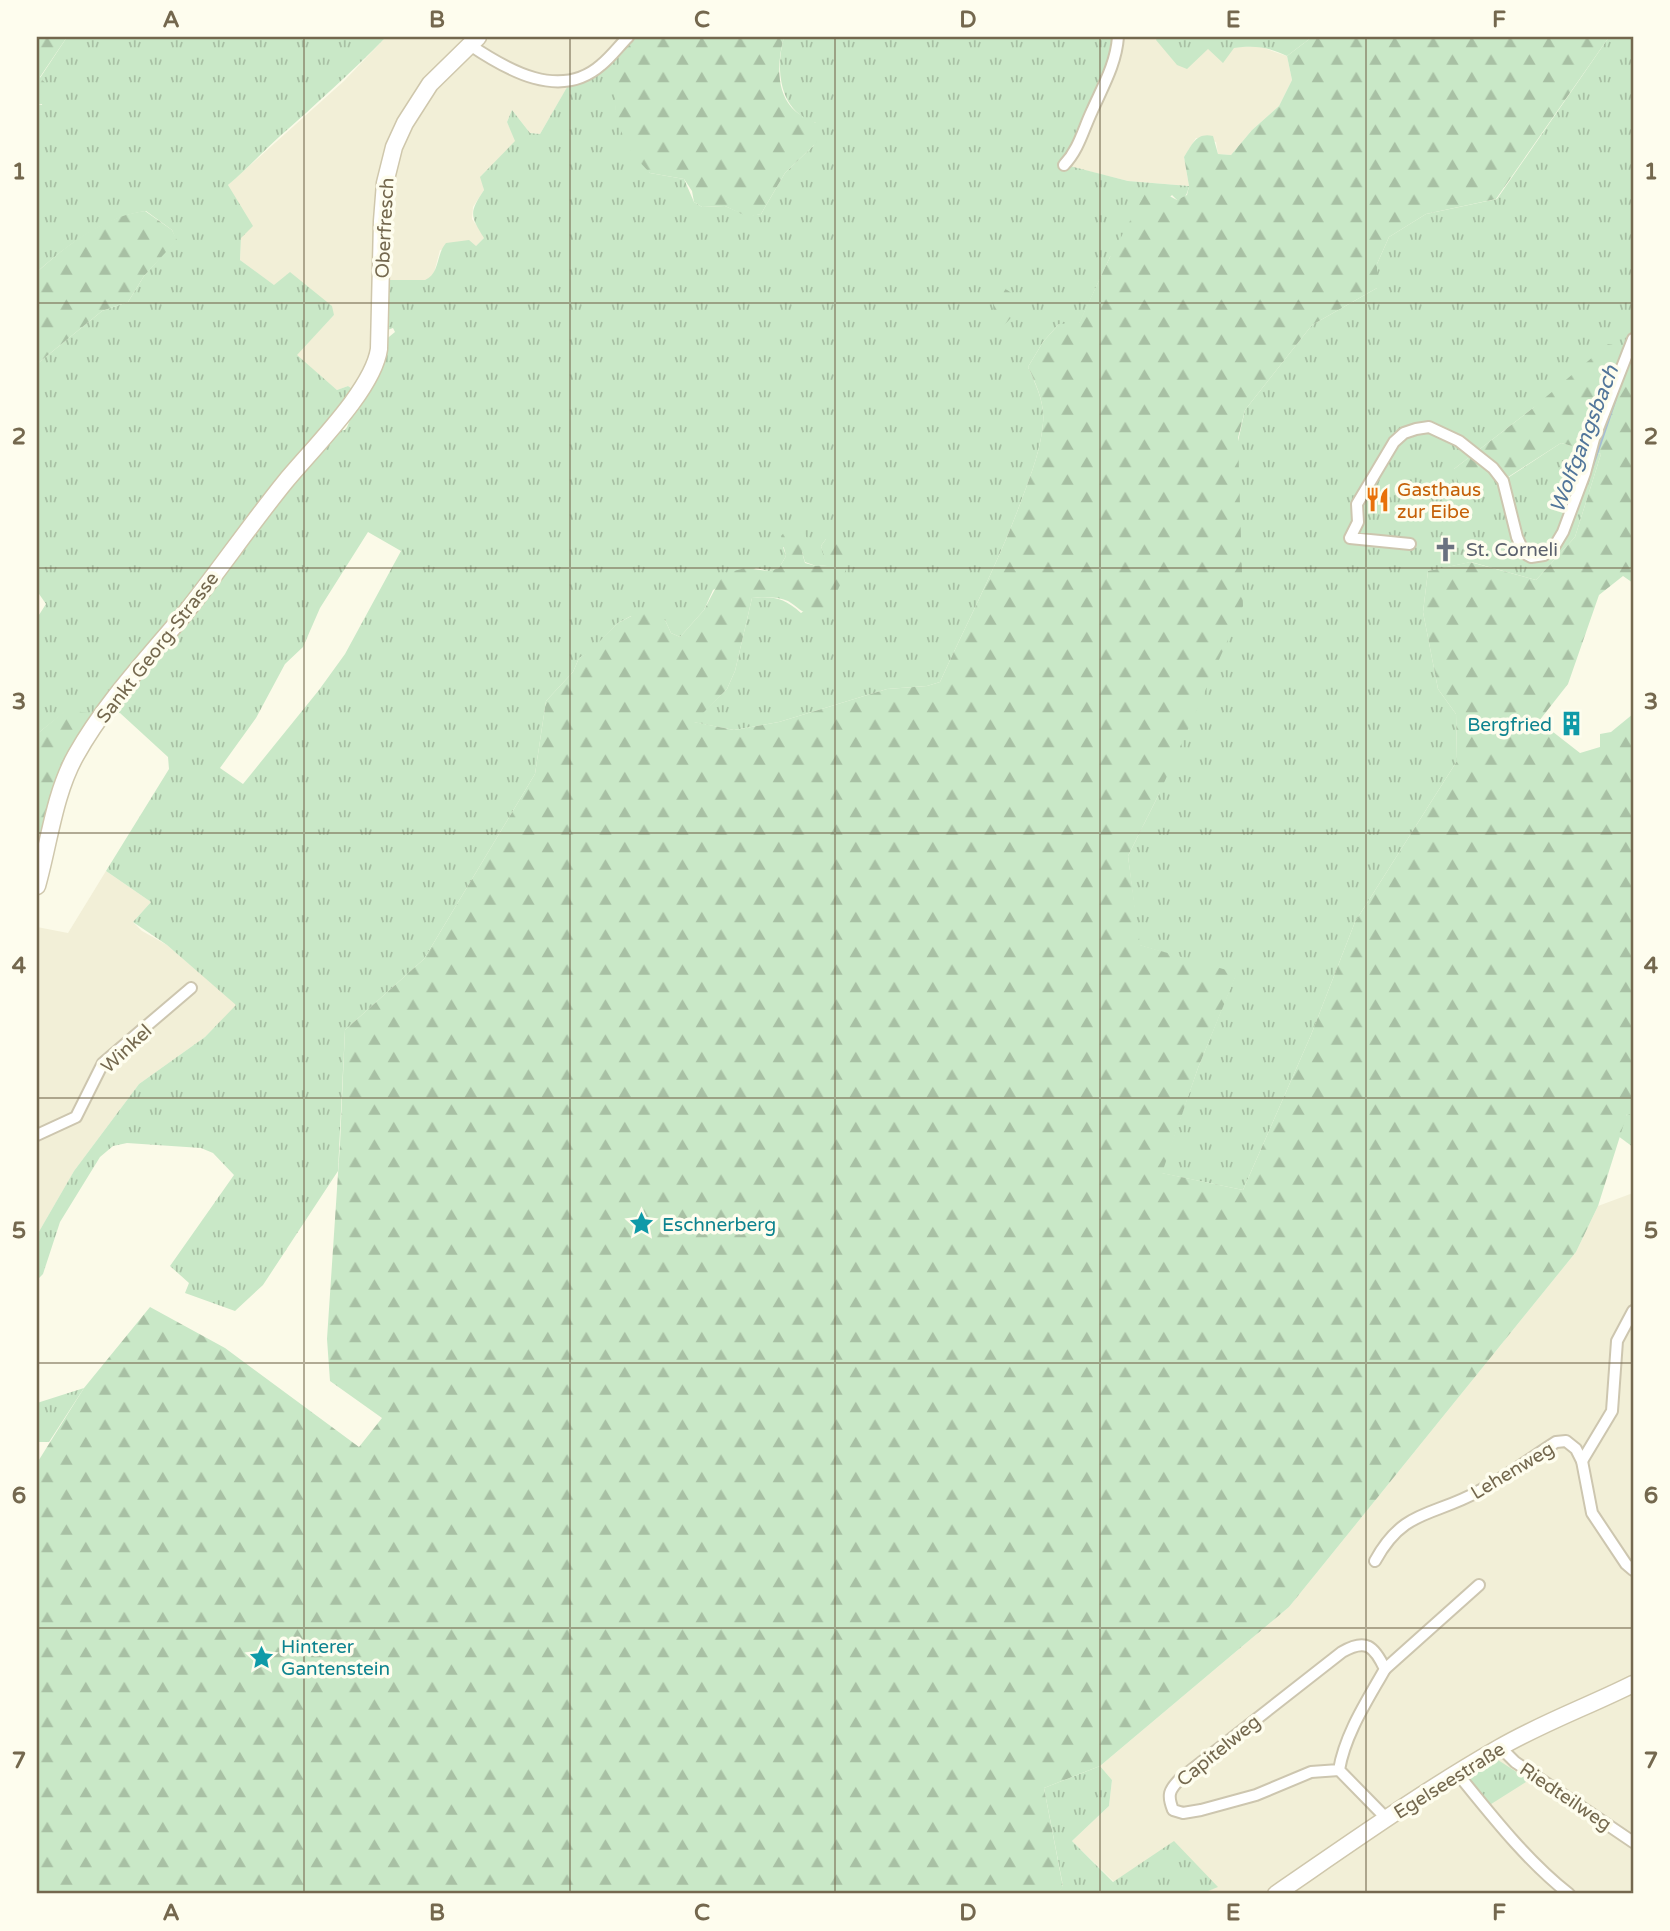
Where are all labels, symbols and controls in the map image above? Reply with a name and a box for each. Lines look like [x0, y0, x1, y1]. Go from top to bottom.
text: A [162, 6, 180, 34]
text: B [429, 6, 445, 34]
text: C [694, 6, 710, 34]
text: D [959, 6, 977, 34]
text: E [1226, 6, 1240, 34]
text: F [1492, 6, 1506, 34]
text: 1 [12, 158, 26, 186]
text: 1 [1644, 158, 1658, 186]
street label: Oberfresch [371, 177, 399, 279]
water label: Wolfgangsbach [1545, 361, 1625, 516]
text: 2 [12, 423, 26, 451]
text: 2 [1644, 423, 1658, 451]
place label: Gasthaus zur Eibe [1397, 479, 1481, 523]
restaurant icon: Gasthaus zur Eibe [1363, 486, 1391, 514]
church icon: St. Corneli [1432, 535, 1460, 563]
place label: St. Corneli [1466, 539, 1558, 561]
street label: Sankt Georg-Strasse [92, 568, 223, 727]
text: 3 [12, 688, 26, 716]
text: 3 [1644, 688, 1658, 716]
building icon: Bergfried [1558, 710, 1586, 738]
place label: Bergfried [1467, 714, 1552, 736]
text: 4 [12, 952, 27, 980]
text: 4 [1644, 952, 1659, 980]
street label: Winkel [97, 1020, 156, 1078]
place icon: Eschnerberg [628, 1210, 656, 1238]
place label: Eschnerberg [662, 1214, 776, 1236]
text: 5 [12, 1217, 26, 1245]
text: 5 [1644, 1217, 1658, 1245]
street label: Lehenweg [1467, 1437, 1558, 1504]
text: 6 [12, 1482, 26, 1510]
text: 6 [1644, 1482, 1658, 1510]
place label: Hinterer Gantenstein [281, 1636, 390, 1680]
place icon: Hinterer Gantenstein [247, 1643, 275, 1671]
street label: Capitelweg [1173, 1710, 1265, 1791]
street label: Egelseestraße [1390, 1738, 1509, 1824]
text: 7 [12, 1747, 26, 1775]
text: 7 [1644, 1747, 1658, 1775]
street label: Riedteilweg [1515, 1758, 1616, 1836]
text: A [162, 1899, 180, 1927]
text: B [429, 1899, 445, 1927]
text: C [694, 1899, 710, 1927]
text: D [959, 1899, 977, 1927]
text: E [1226, 1899, 1240, 1927]
text: F [1492, 1899, 1506, 1927]

